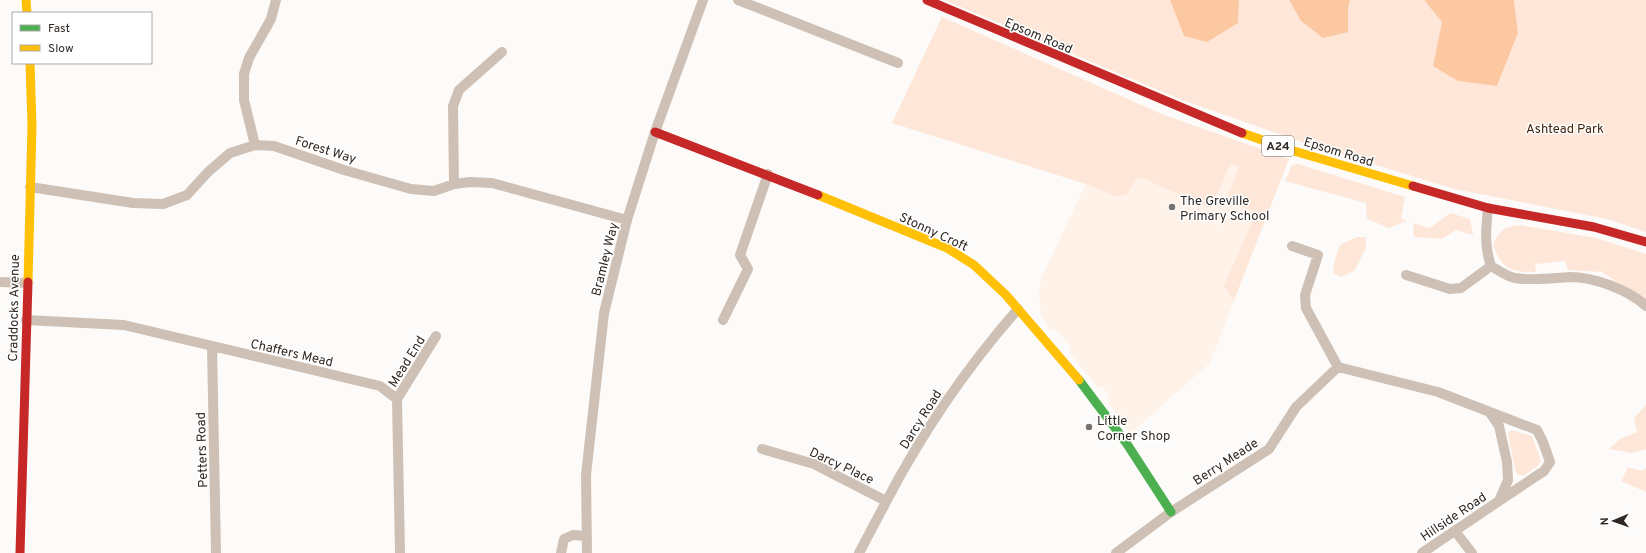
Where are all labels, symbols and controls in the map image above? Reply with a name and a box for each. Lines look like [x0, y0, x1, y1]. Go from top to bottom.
legend [12, 12, 152, 64]
street label: Epsom Road [1002, 15, 1075, 58]
text: Fast [48, 21, 70, 37]
text: Slow [48, 41, 74, 57]
park label: Ashtead Park [1526, 122, 1604, 138]
street label: Forest Way [293, 134, 358, 168]
street label: Epsom Road [1302, 135, 1375, 171]
road number: A24 [1262, 136, 1294, 156]
place label: The Greville Primary School [1180, 194, 1269, 225]
marker: The Greville Primary School [1167, 202, 1177, 212]
street label: Stonny Croft [896, 210, 970, 256]
street label: Bramley Way [589, 221, 623, 298]
street label: Craddocks Avenue [6, 254, 24, 362]
street label: Mead End [386, 334, 430, 391]
street label: Chaffers Mead [249, 337, 334, 371]
street label: Darcy Road [897, 387, 946, 453]
street label: Petters Road [194, 412, 212, 488]
place label: Little Corner Shop [1097, 414, 1170, 445]
marker: Little Corner Shop [1084, 422, 1094, 432]
street label: Berry Meade [1190, 436, 1262, 490]
street label: Darcy Place [806, 445, 876, 489]
street label: Hillside Road [1418, 490, 1490, 546]
north arrow [1594, 501, 1634, 541]
text: N [1598, 517, 1612, 526]

